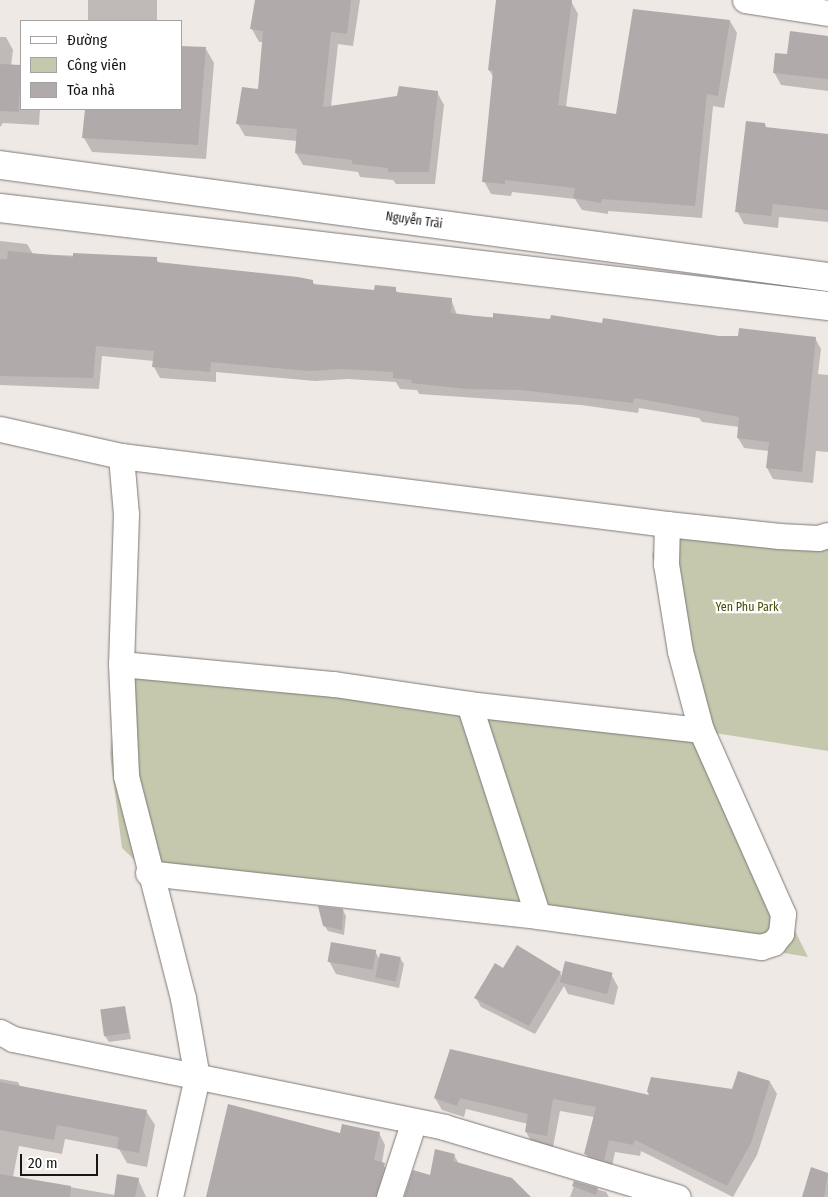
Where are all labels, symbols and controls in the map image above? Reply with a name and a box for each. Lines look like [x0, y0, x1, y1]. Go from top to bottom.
legend [20, 20, 182, 110]
text: Đường [67, 31, 107, 49]
text: Công viên [67, 56, 126, 74]
text: Tòa nhà [67, 81, 115, 99]
street label: Nguyễn Trãi [385, 210, 443, 232]
park label: Yen Phu Park [715, 601, 779, 615]
scale bar [22, 1144, 100, 1176]
text: 20 m [28, 1154, 58, 1172]

